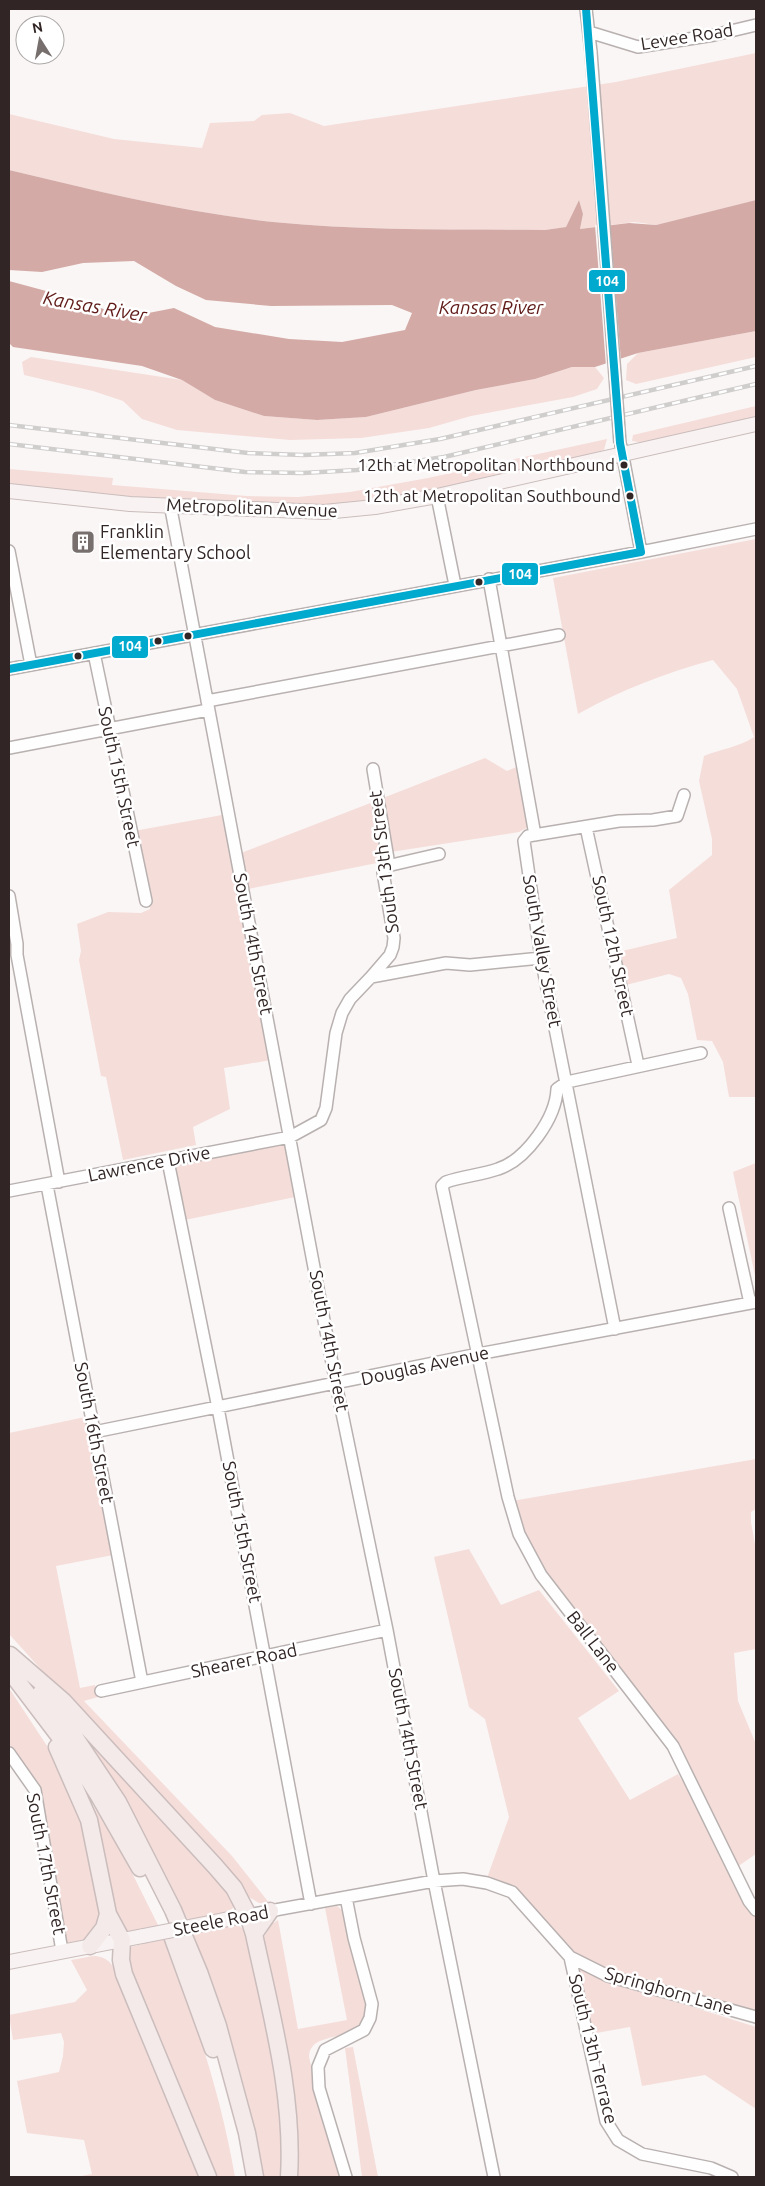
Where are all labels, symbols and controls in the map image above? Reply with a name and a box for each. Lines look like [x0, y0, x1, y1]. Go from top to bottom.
north arrow [15, 15, 65, 65]
text: N [31, 18, 44, 36]
street label: Levee Road [639, 19, 735, 53]
line badge: 104 [588, 269, 626, 293]
text: 104 [595, 273, 619, 289]
water label: Kansas River [42, 286, 149, 326]
water label: Kansas River [439, 296, 544, 318]
place label: 12th at Metropolitan Northbound [357, 455, 615, 474]
marker: 12th at Metropolitan Northbound [619, 460, 629, 470]
place label: 12th at Metropolitan Southbound [363, 486, 621, 505]
marker: 12th at Metropolitan Southbound [625, 491, 635, 501]
street label: Metropolitan Avenue [166, 494, 338, 520]
place label: Franklin Elementary School [100, 521, 251, 562]
building icon: Franklin Elementary School [70, 529, 96, 555]
line badge: 104 [501, 562, 539, 586]
text: 104 [508, 566, 532, 582]
unlabelled marker [474, 577, 484, 587]
unlabelled marker [183, 631, 193, 641]
line badge: 104 [111, 635, 149, 659]
unlabelled marker [153, 636, 163, 646]
text: 104 [118, 638, 142, 654]
unlabelled marker [73, 651, 83, 661]
street label: South 15th Street [95, 704, 145, 849]
street label: South 13th Street [364, 790, 402, 935]
street label: South 14th Street [230, 871, 278, 1016]
street label: South Valley Street [520, 873, 566, 1029]
street label: South 12th Street [589, 873, 639, 1018]
street label: Lawrence Drive [86, 1141, 212, 1185]
street label: South 14th Street [306, 1268, 354, 1413]
street label: Douglas Avenue [359, 1342, 491, 1388]
street label: South 16th Street [71, 1360, 119, 1505]
street label: South 15th Street [219, 1459, 267, 1604]
street label: Ball Lane [563, 1607, 624, 1676]
street label: Shearer Road [189, 1639, 299, 1681]
street label: South 14th Street [385, 1666, 433, 1811]
street label: South 17th Street [23, 1791, 71, 1936]
street label: Steele Road [171, 1901, 270, 1939]
street label: Springhorn Lane [603, 1962, 736, 2018]
street label: South 13th Terrace [566, 1972, 622, 2126]

